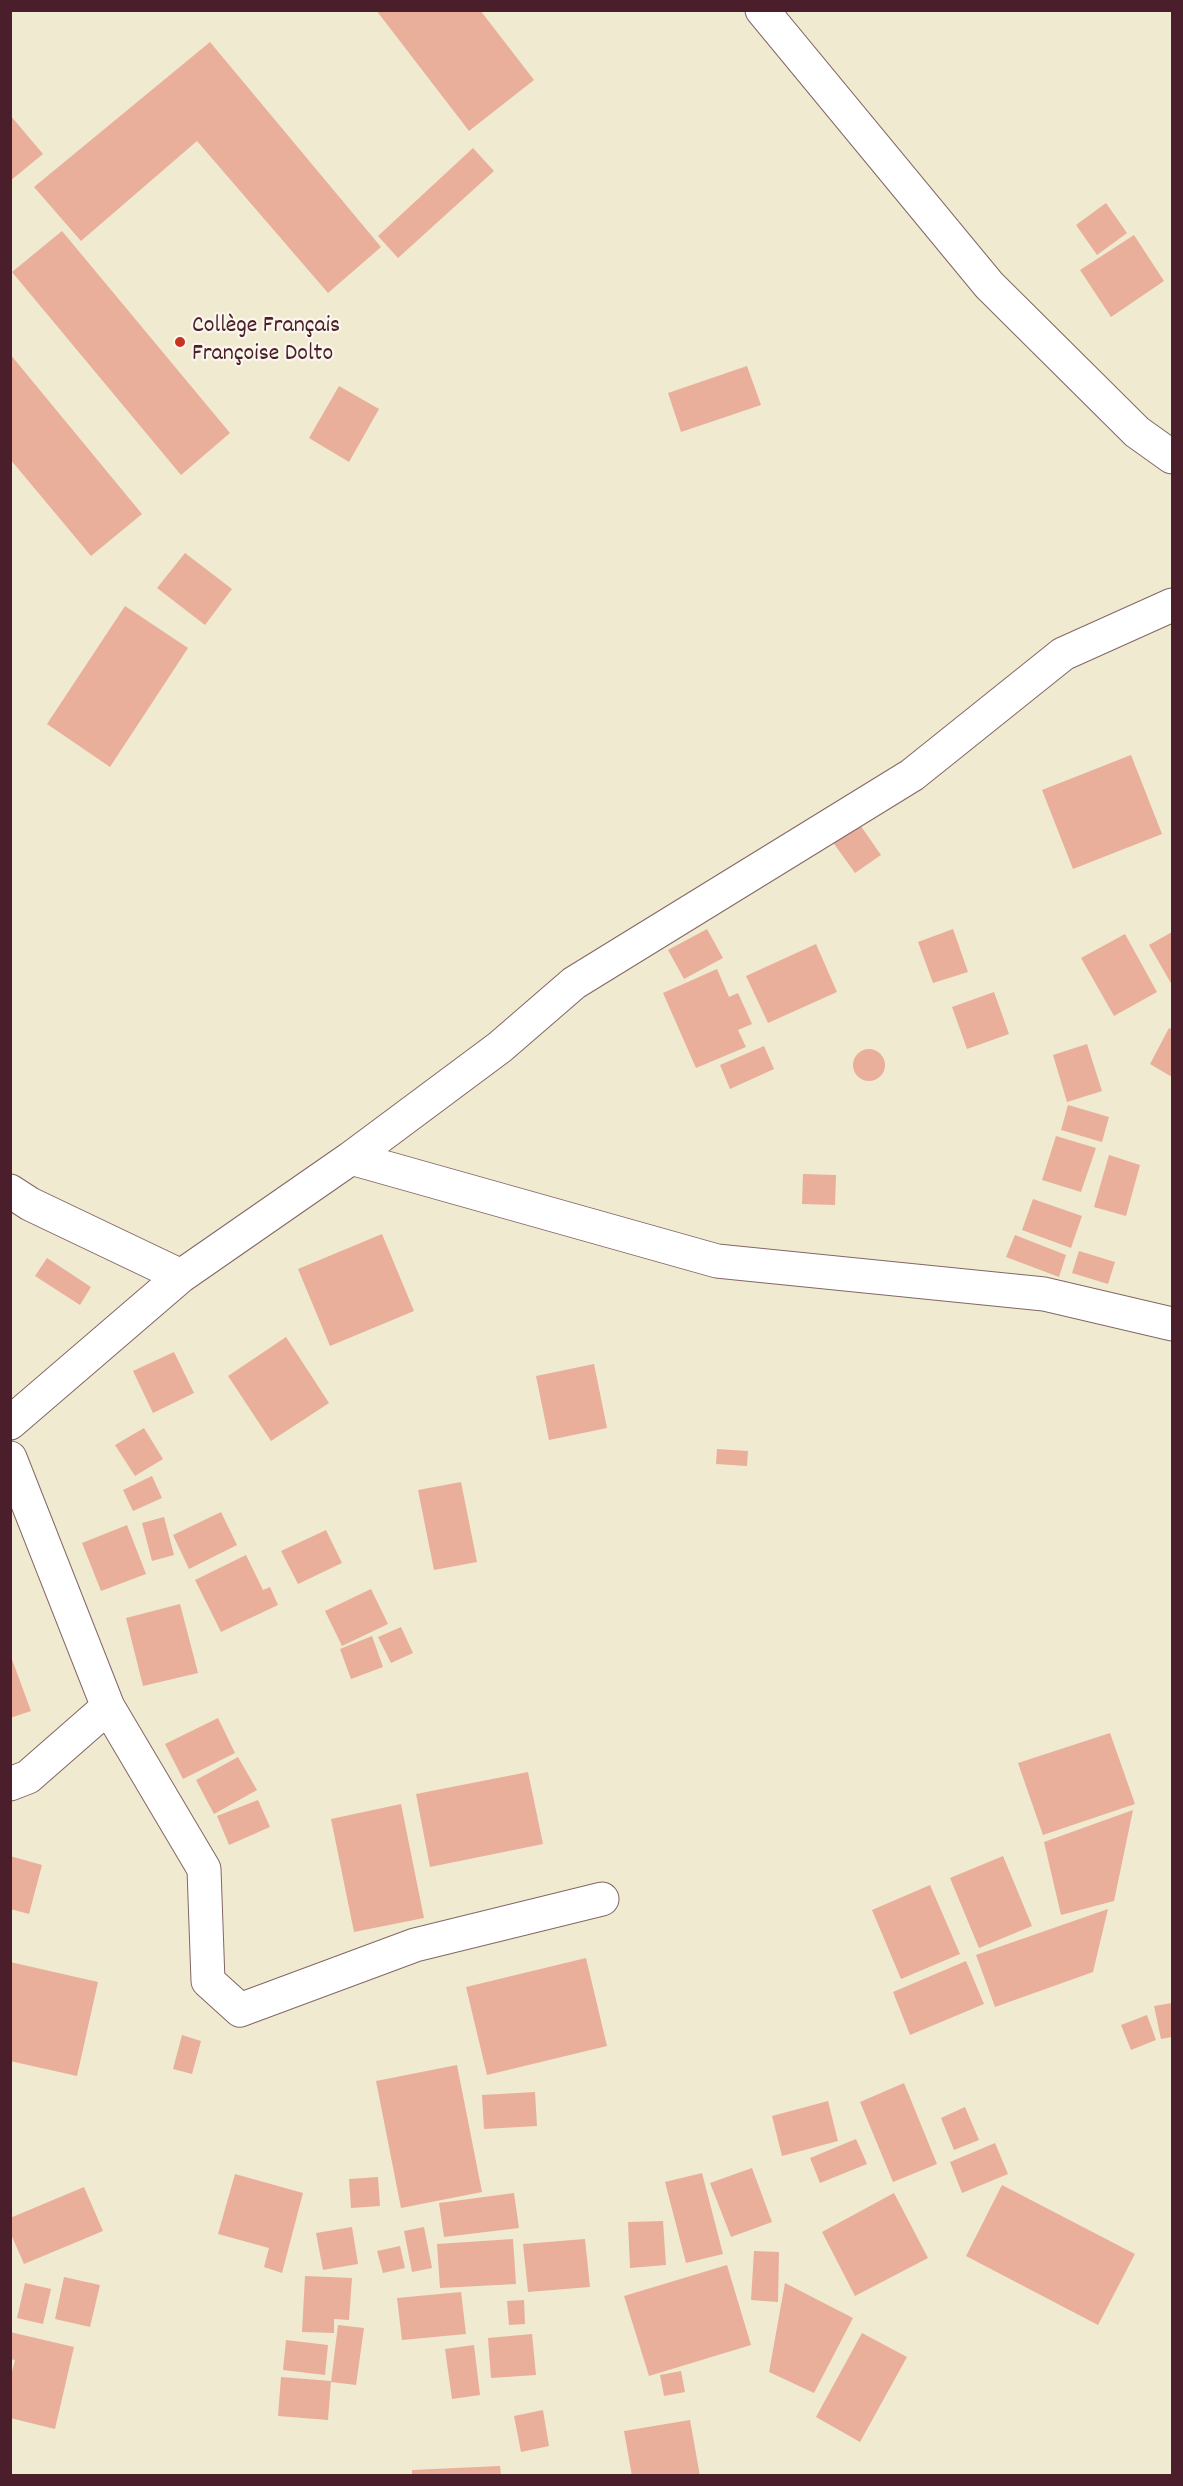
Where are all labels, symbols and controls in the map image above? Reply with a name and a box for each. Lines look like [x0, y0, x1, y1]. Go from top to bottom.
place label: Collège Français Françoise Dolto [192, 314, 340, 370]
marker: Collège Français Françoise Dolto [173, 335, 187, 349]

